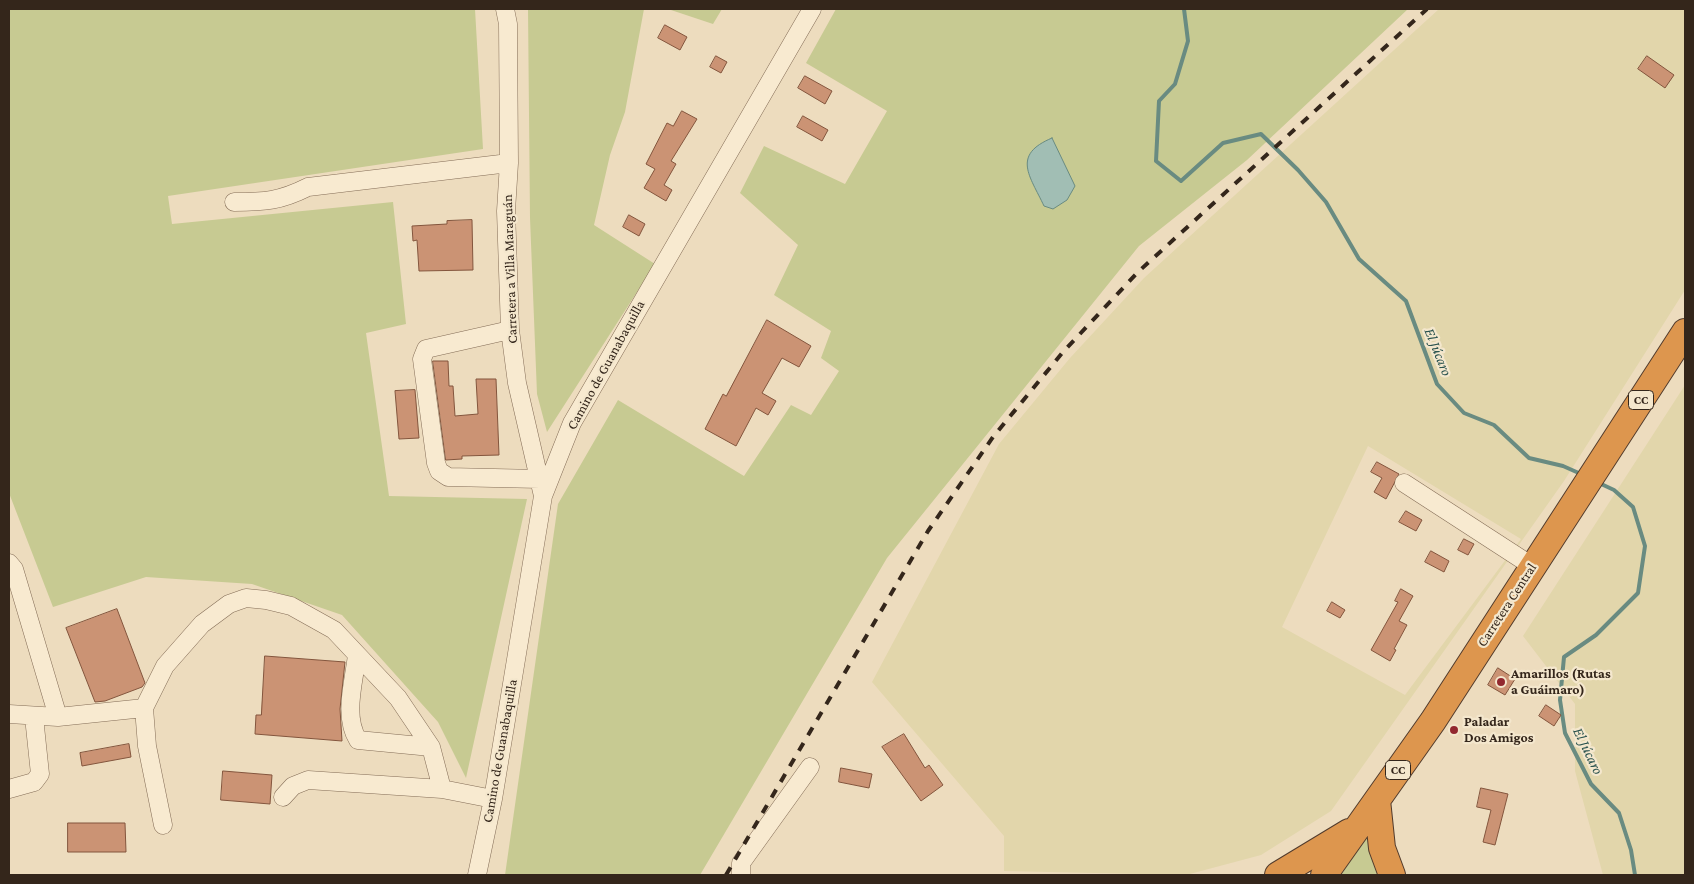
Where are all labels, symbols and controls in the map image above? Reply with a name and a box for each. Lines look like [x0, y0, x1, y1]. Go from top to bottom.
street label: Carretera a Villa Maraguán [499, 194, 521, 344]
street label: Camino de Guanabaquilla [563, 297, 649, 433]
water label: El Júcaro [1420, 325, 1456, 379]
road number: CC [1628, 390, 1654, 410]
street label: Carretera Central [1474, 560, 1540, 650]
place label: Amarillos (Rutas a Guáimaro) [1511, 666, 1611, 699]
marker: Amarillos (Rutas a Guáimaro) [1495, 676, 1507, 688]
street label: Camino de Guanabaquilla [479, 678, 521, 824]
place label: Paladar Dos Amigos [1464, 714, 1534, 746]
marker: Paladar Dos Amigos [1448, 724, 1460, 736]
water label: El Júcaro [1569, 724, 1607, 778]
road number: CC [1386, 760, 1410, 780]

